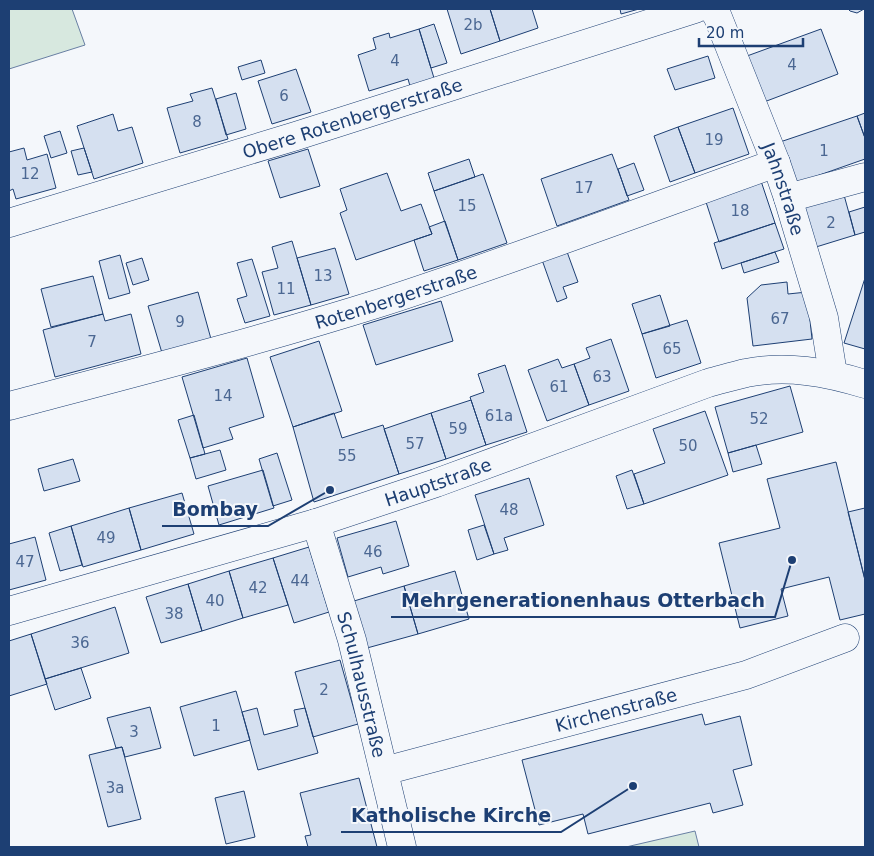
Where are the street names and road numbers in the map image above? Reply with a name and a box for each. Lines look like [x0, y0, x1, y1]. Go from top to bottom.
street label: Obere Rotenbergerstraße [240, 73, 465, 162]
street label: Jahnstraße [758, 138, 809, 238]
street label: Rotenbergerstraße [312, 261, 480, 333]
street label: Hauptstraße [382, 453, 494, 510]
street label: Schulhausstraße [333, 609, 390, 760]
street label: Kirchenstraße [553, 683, 679, 736]

